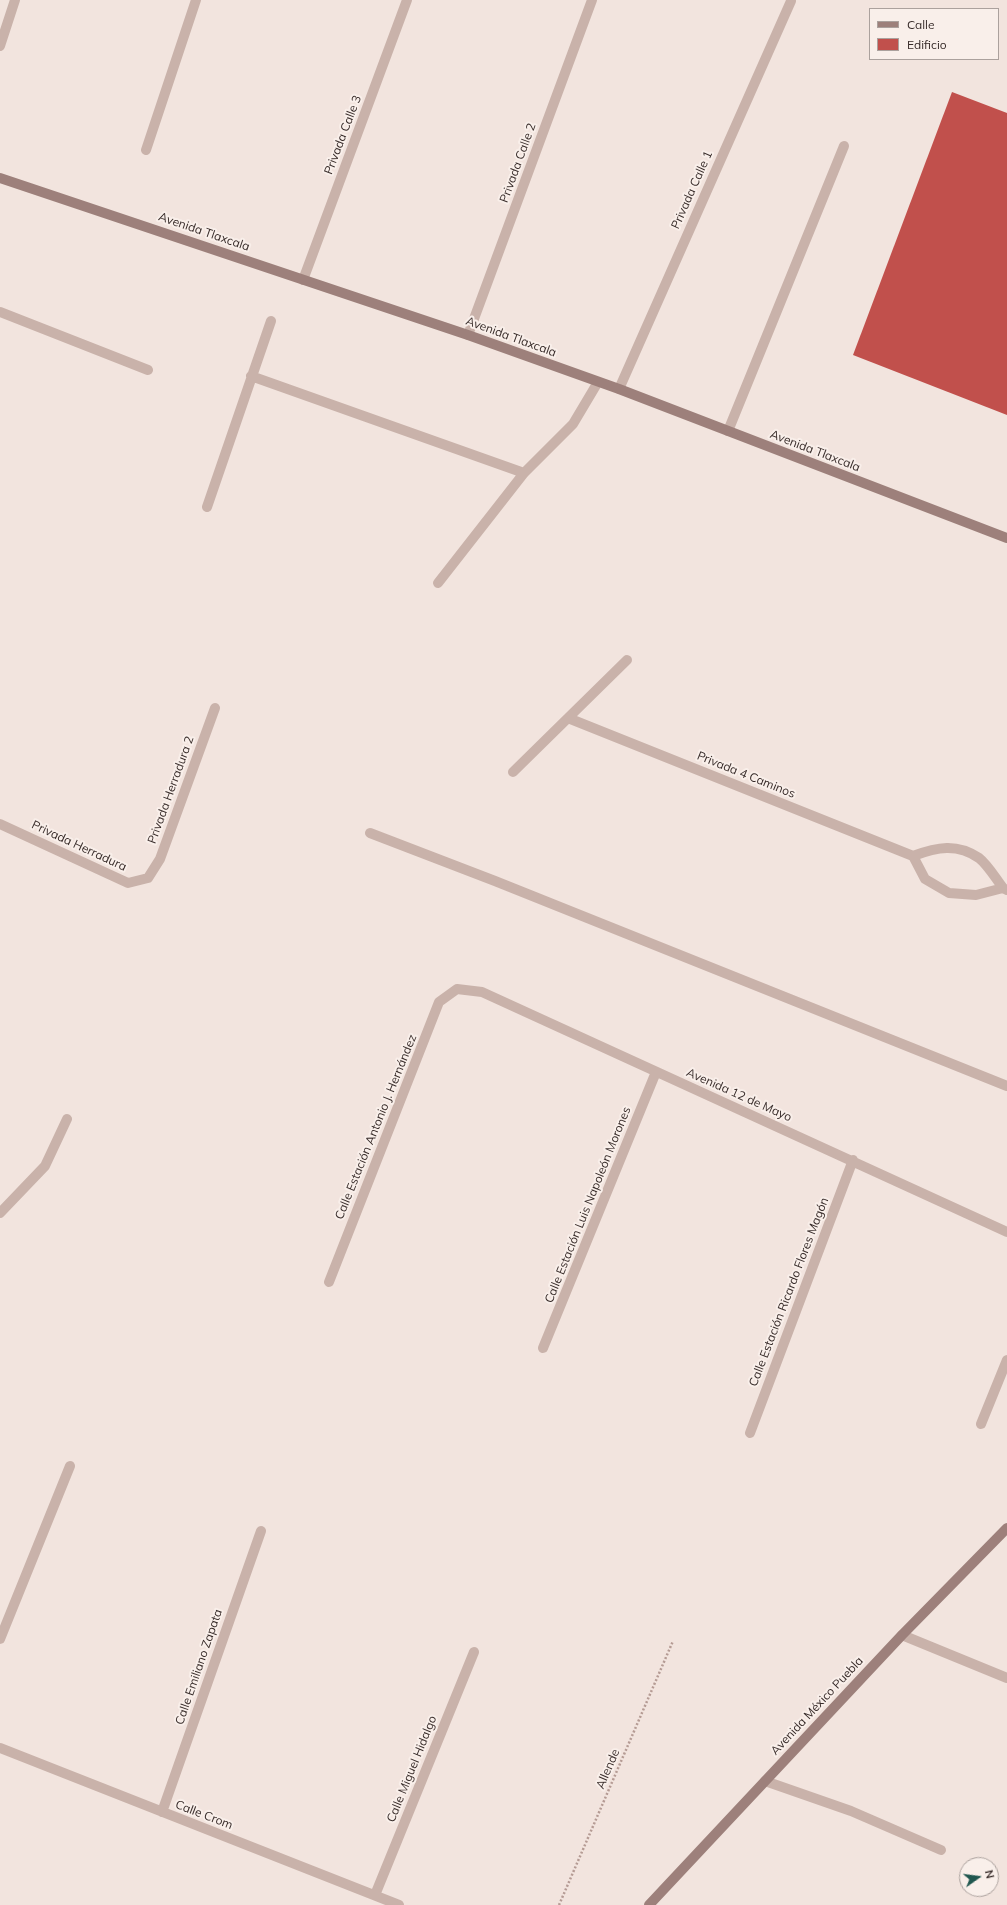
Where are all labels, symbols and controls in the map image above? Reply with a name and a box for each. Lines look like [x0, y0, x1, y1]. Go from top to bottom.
legend [869, 8, 999, 60]
text: Calle [907, 17, 934, 32]
text: Edificio [907, 37, 947, 52]
street label: Privada Calle 3 [321, 93, 365, 177]
street label: Privada Calle 2 [497, 121, 539, 205]
street label: Privada Calle 1 [668, 149, 716, 231]
street label: Avenida Tlaxcala [157, 210, 251, 254]
street label: Avenida Tlaxcala [464, 314, 558, 360]
street label: Avenida Tlaxcala [768, 427, 862, 475]
street label: Privada Herradura 2 [145, 734, 197, 846]
street label: Privada 4 Caminos [695, 749, 797, 801]
street label: Privada Herradura [29, 818, 129, 874]
street label: Calle Estación Antonio J. Hernández [332, 1032, 420, 1222]
street label: Avenida 12 de Mayo [684, 1065, 794, 1125]
street label: Calle Estación Luis Napoleón Morones [542, 1105, 634, 1305]
street label: Calle Estación Ricardo Flores Magón [746, 1195, 832, 1389]
street label: Calle Emiliano Zapata [172, 1607, 226, 1727]
street label: Avenida México Puebla [768, 1654, 866, 1758]
street label: Calle Miguel Hidalgo [384, 1714, 440, 1824]
street label: Allende [593, 1747, 623, 1791]
street label: Calle Crom [173, 1797, 235, 1833]
north arrow [959, 1857, 999, 1897]
text: N [982, 1869, 997, 1880]

